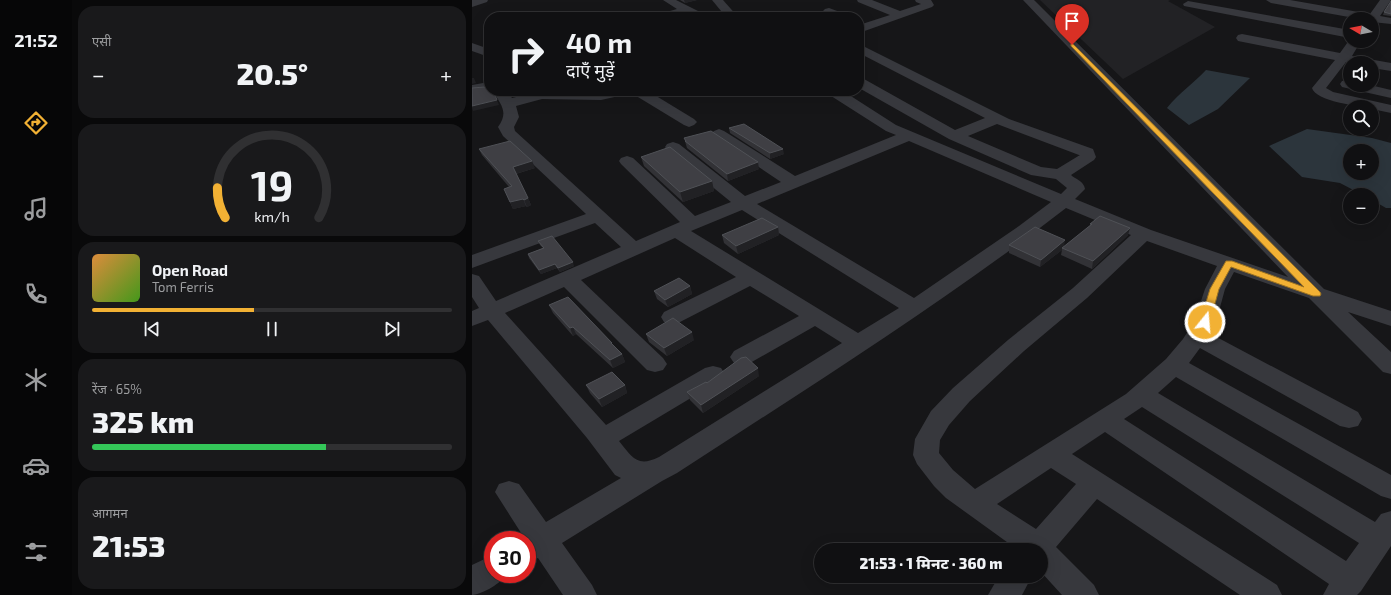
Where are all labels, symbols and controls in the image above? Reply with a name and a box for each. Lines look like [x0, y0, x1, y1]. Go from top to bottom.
pin [1055, 4, 1089, 45]
icon: arrive [1061, 10, 1083, 32]
north arrow [1343, 12, 1379, 48]
map controls [1343, 12, 1379, 224]
text: 40 m [566, 25, 632, 59]
icon: right [500, 28, 552, 80]
text: 21:52 [14, 29, 58, 51]
text: एसी [92, 33, 111, 49]
text: 20.5° [237, 55, 308, 91]
button: sound [1343, 56, 1379, 92]
text: दाएँ मुड़ें [566, 59, 615, 81]
text: − [92, 61, 105, 87]
text: + [440, 61, 452, 87]
button: search [1343, 100, 1379, 136]
icon: directions [22, 109, 50, 137]
button: + [1343, 144, 1379, 180]
text: 19 [251, 158, 293, 208]
button: − [1343, 188, 1379, 224]
icon: music [22, 195, 50, 223]
text: km/h [254, 207, 290, 224]
text: Open Road [152, 261, 228, 279]
text: Tom Ferris [152, 279, 214, 295]
icon: phone [22, 280, 50, 308]
position arrow [1184, 301, 1226, 343]
icon: previous [141, 318, 163, 340]
icon: pause [261, 318, 283, 340]
icon: next [381, 318, 403, 340]
icon: climate [22, 366, 50, 394]
text: रेंज · 65% [92, 381, 142, 397]
text: 325 km [92, 403, 194, 439]
icon: car [22, 452, 50, 480]
text: आगमन [92, 505, 128, 521]
text: 21:53 [92, 527, 165, 563]
speed limit sign: 30 [484, 531, 536, 583]
icon: filters [22, 538, 50, 566]
text: 21:53 · 1 मिनट · 360 m [859, 554, 1003, 572]

